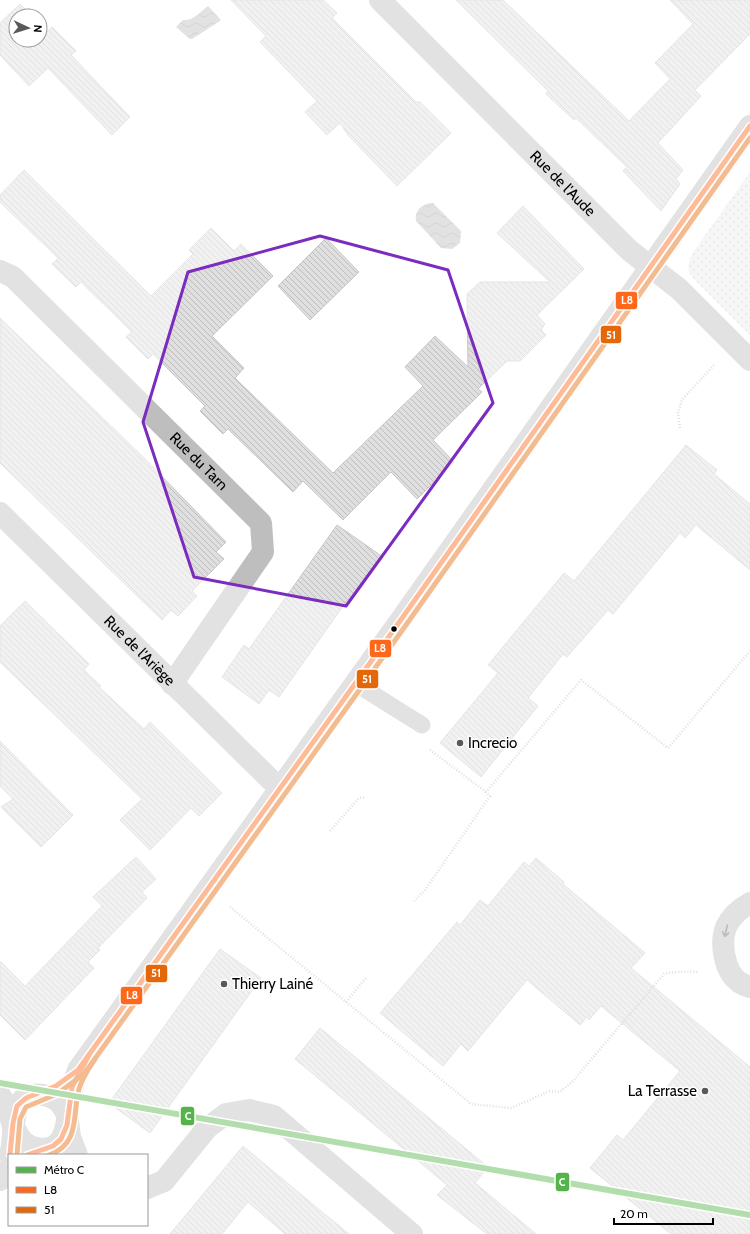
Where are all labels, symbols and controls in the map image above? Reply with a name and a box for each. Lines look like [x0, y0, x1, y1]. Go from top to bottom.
north arrow [8, 8, 48, 48]
text: N [31, 24, 45, 33]
street label: Rue de l'Aude [526, 147, 600, 220]
line badge: L8 [615, 291, 638, 310]
text: L8 [621, 293, 633, 307]
line badge: 51 [600, 325, 622, 344]
text: 51 [606, 328, 616, 342]
street label: Rue du Tarn [166, 429, 232, 494]
street label: Rue de l'Ariège [100, 612, 179, 690]
unlabelled marker [389, 624, 399, 634]
line badge: L8 [369, 639, 392, 658]
text: L8 [374, 641, 386, 655]
line badge: 51 [356, 669, 379, 689]
text: 51 [362, 672, 372, 686]
place label: Increcio [468, 734, 517, 752]
marker: Increcio [455, 738, 465, 748]
one-way arrow [722, 925, 730, 938]
line badge: 51 [145, 964, 168, 983]
text: 51 [151, 966, 161, 980]
place label: Thierry Lainé [232, 975, 314, 993]
marker: Thierry Lainé [219, 979, 229, 989]
line badge: L8 [120, 986, 143, 1005]
text: L8 [126, 988, 138, 1002]
place label: La Terrasse [628, 1082, 697, 1100]
marker: La Terrasse [700, 1086, 710, 1096]
line badge: C [180, 1106, 195, 1126]
text: C [185, 1109, 192, 1123]
legend [8, 1154, 148, 1226]
text: Métro C [44, 1162, 84, 1177]
line badge: C [555, 1172, 570, 1192]
text: C [559, 1175, 566, 1189]
text: L8 [44, 1182, 57, 1197]
scale bar [614, 1200, 713, 1226]
text: 51 [44, 1202, 54, 1217]
text: 20 m [620, 1206, 648, 1221]

